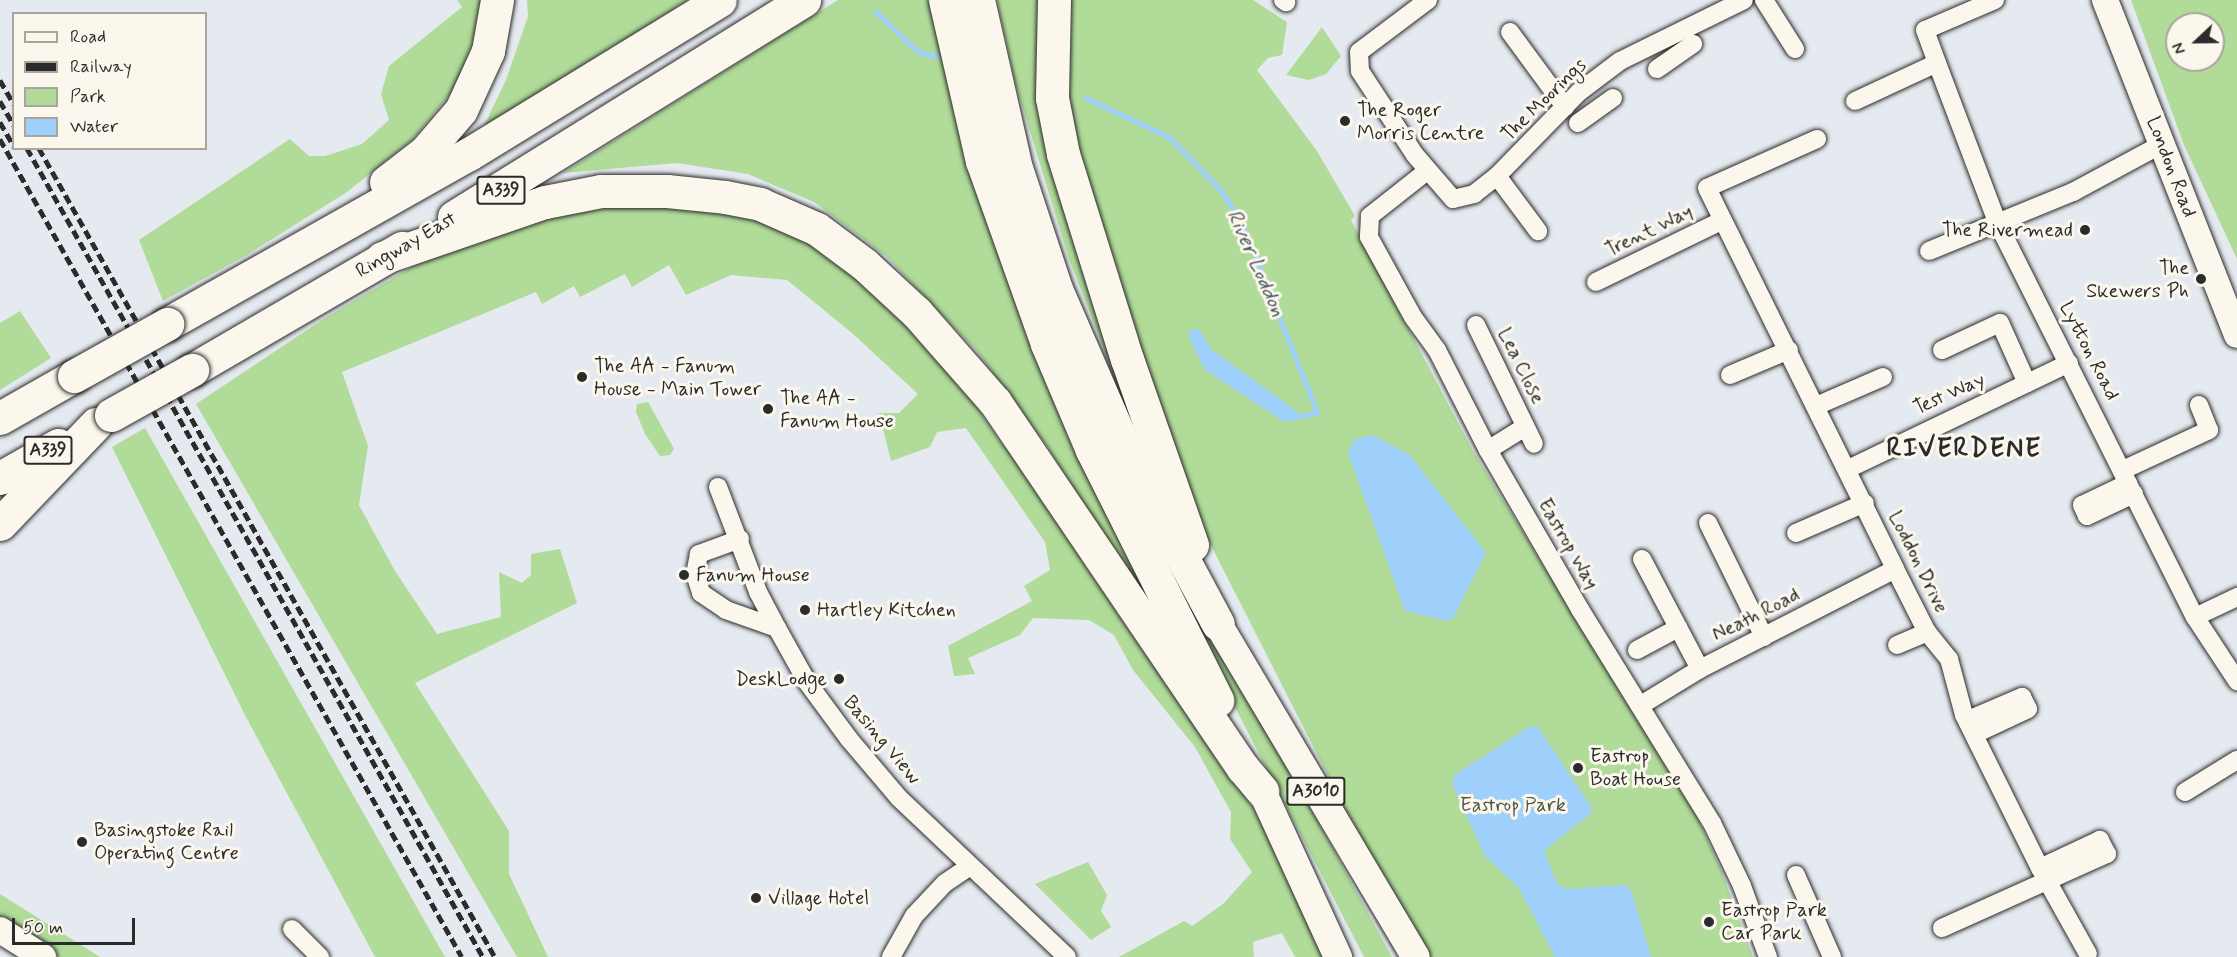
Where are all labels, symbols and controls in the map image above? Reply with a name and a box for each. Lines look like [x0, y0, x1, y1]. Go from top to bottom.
legend [12, 12, 207, 150]
north arrow [2165, 12, 2225, 72]
text: Road [70, 25, 106, 49]
text: N [2168, 39, 2191, 57]
street label: The Moorings [1494, 51, 1594, 149]
text: Railway [70, 55, 132, 79]
text: Park [70, 85, 106, 109]
place label: The Roger Morris Centre [1357, 98, 1482, 145]
street label: London Road [2141, 113, 2201, 221]
marker: The Roger Morris Centre [1338, 114, 1352, 128]
text: Water [70, 115, 118, 139]
road number: A339 [476, 175, 526, 205]
street label: Trent Way [1600, 199, 1698, 263]
water label: River Loddon [1221, 205, 1291, 321]
street label: Ringway East [352, 207, 460, 283]
place label: The Rivermead [1947, 218, 2073, 242]
marker: The Rivermead [2078, 223, 2092, 237]
place label: The Skewers Ph [2087, 256, 2189, 303]
marker: The Skewers Ph [2194, 272, 2208, 286]
street label: Lytton Road [2054, 298, 2124, 404]
street label: Lea Close [1492, 324, 1550, 408]
place label: The AA - Fanum House - Main Tower [594, 354, 760, 401]
street label: Test Way [1910, 368, 1988, 420]
marker: The AA - Fanum House - Main Tower [575, 370, 589, 384]
place label: The AA - Fanum House [780, 386, 893, 433]
marker: The AA - Fanum House [761, 402, 775, 416]
district label: RIVERDENE [1883, 434, 2045, 466]
road number: A339 [22, 435, 74, 465]
street label: Eastrop Way [1532, 493, 1604, 595]
street label: Loddon Drive [1883, 508, 1953, 616]
place label: Fanum House [696, 563, 809, 587]
marker: Fanum House [677, 568, 691, 582]
street label: Neath Road [1708, 583, 1804, 647]
place label: Hartley Kitchen [817, 598, 954, 622]
marker: Hartley Kitchen [798, 603, 812, 617]
place label: DeskLodge [735, 667, 827, 691]
marker: DeskLodge [832, 672, 846, 686]
street label: Basing View [839, 692, 925, 788]
place label: Eastrop Boat House [1590, 744, 1680, 791]
marker: Eastrop Boat House [1571, 761, 1585, 775]
road number: A3010 [1286, 776, 1346, 806]
park label: Eastrop Park [1461, 793, 1565, 817]
place label: Basingstoke Rail Operating Centre [94, 819, 242, 866]
marker: Basingstoke Rail Operating Centre [75, 835, 89, 849]
place label: Village Hotel [768, 886, 868, 910]
marker: Village Hotel [749, 891, 763, 905]
place label: Eastrop Park Car Park [1721, 898, 1825, 945]
scale bar [15, 906, 138, 944]
marker: Eastrop Park Car Park [1702, 915, 1716, 929]
text: 50 m [23, 916, 63, 940]

